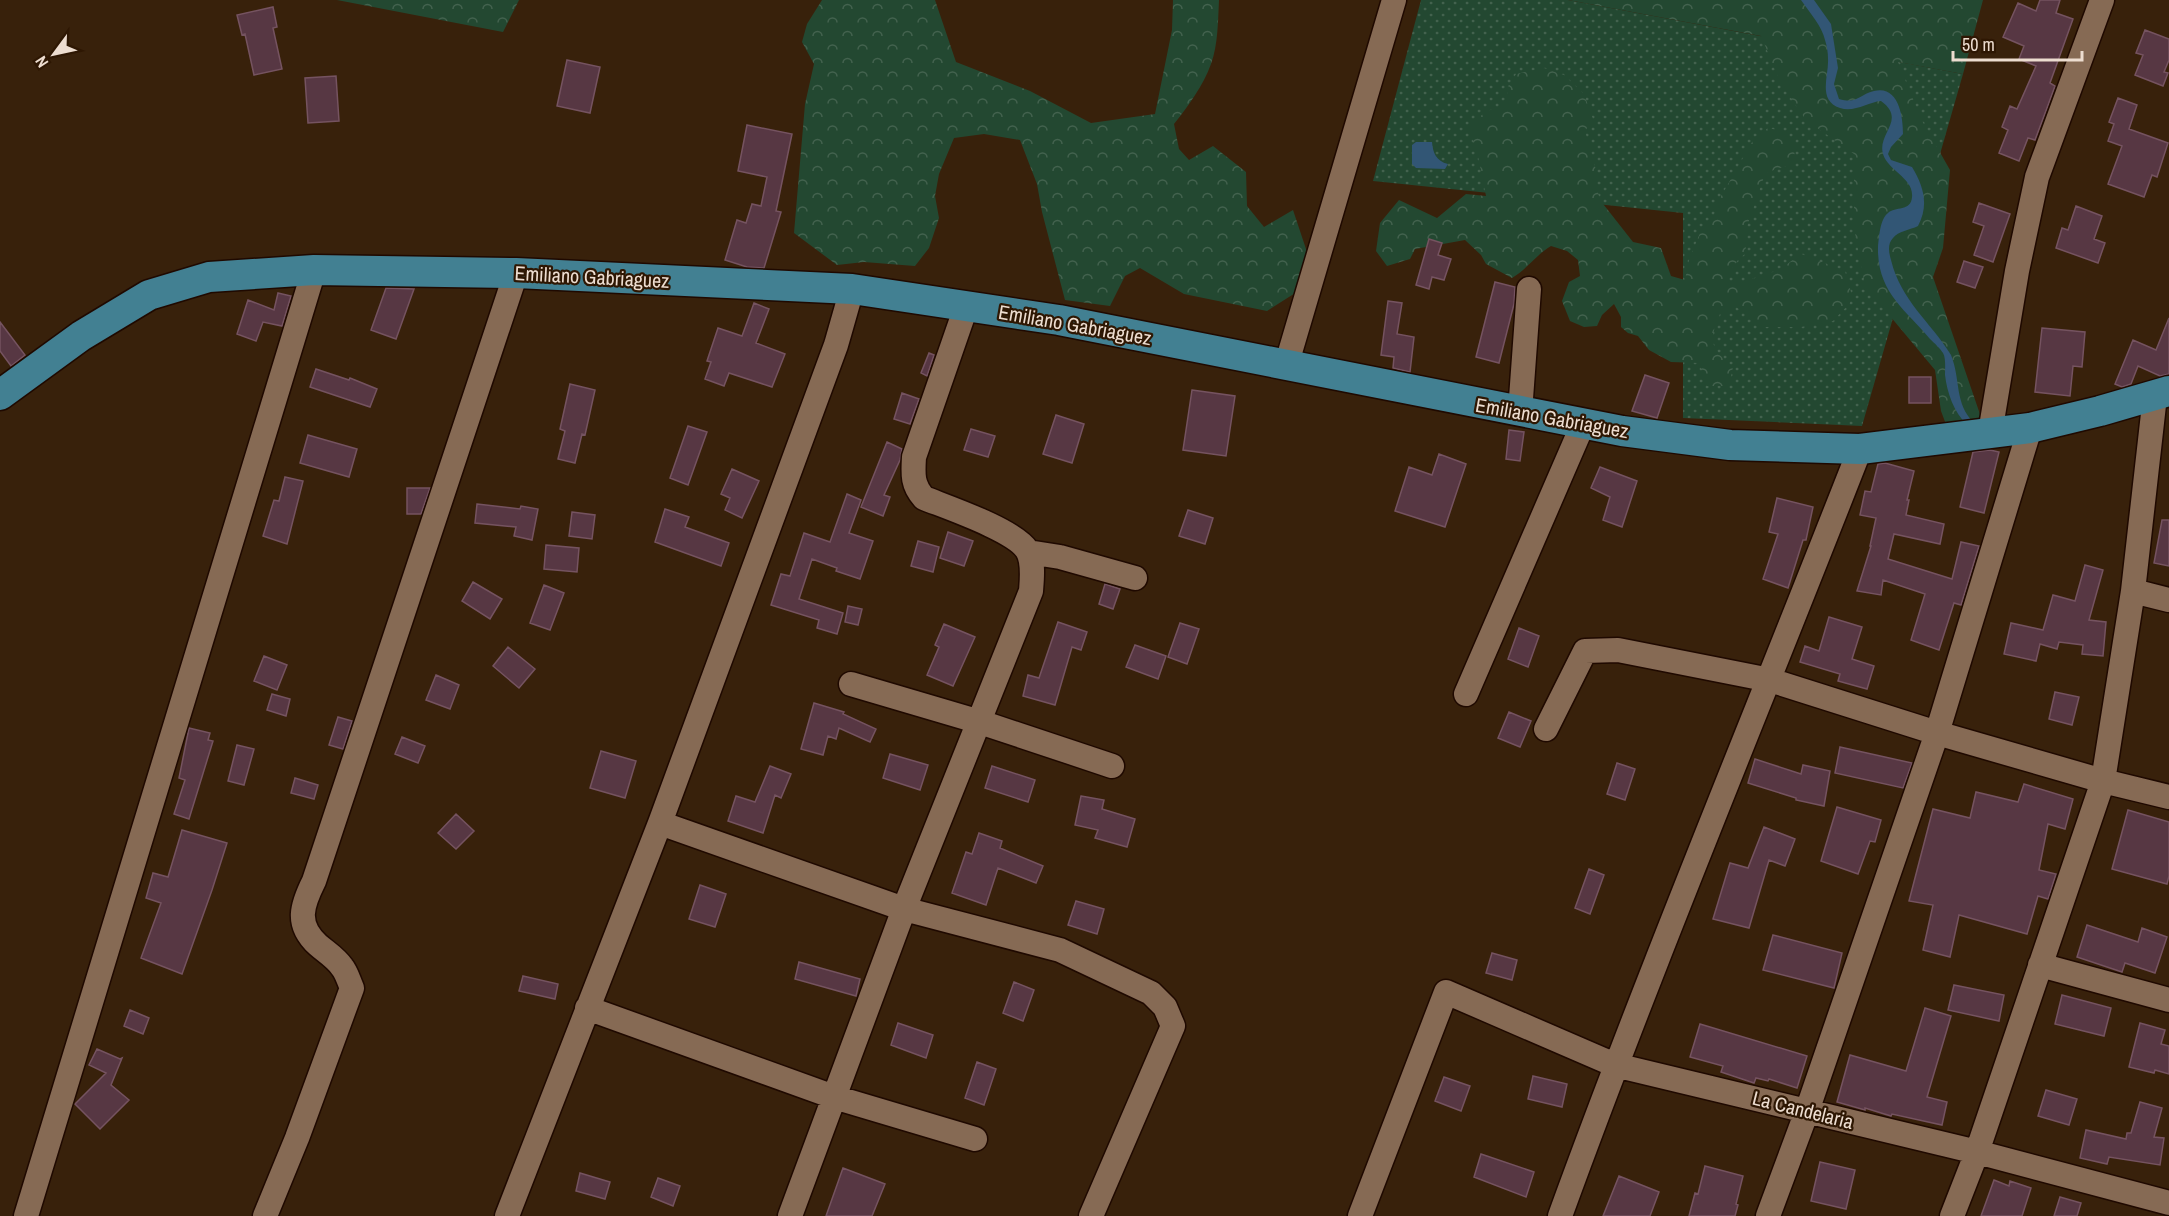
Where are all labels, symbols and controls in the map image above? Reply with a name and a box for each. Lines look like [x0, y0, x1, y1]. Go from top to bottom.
north arrow [24, 24, 84, 84]
scale bar [1953, 24, 2082, 62]
text: 50 m [1962, 32, 1995, 57]
text: N [30, 52, 53, 72]
street label: Emiliano Gabriaguez [514, 259, 670, 294]
street label: Emiliano Gabriaguez [996, 298, 1154, 351]
street label: Emiliano Gabriaguez [1473, 391, 1631, 444]
street label: La Candelaria [1750, 1084, 1856, 1135]

